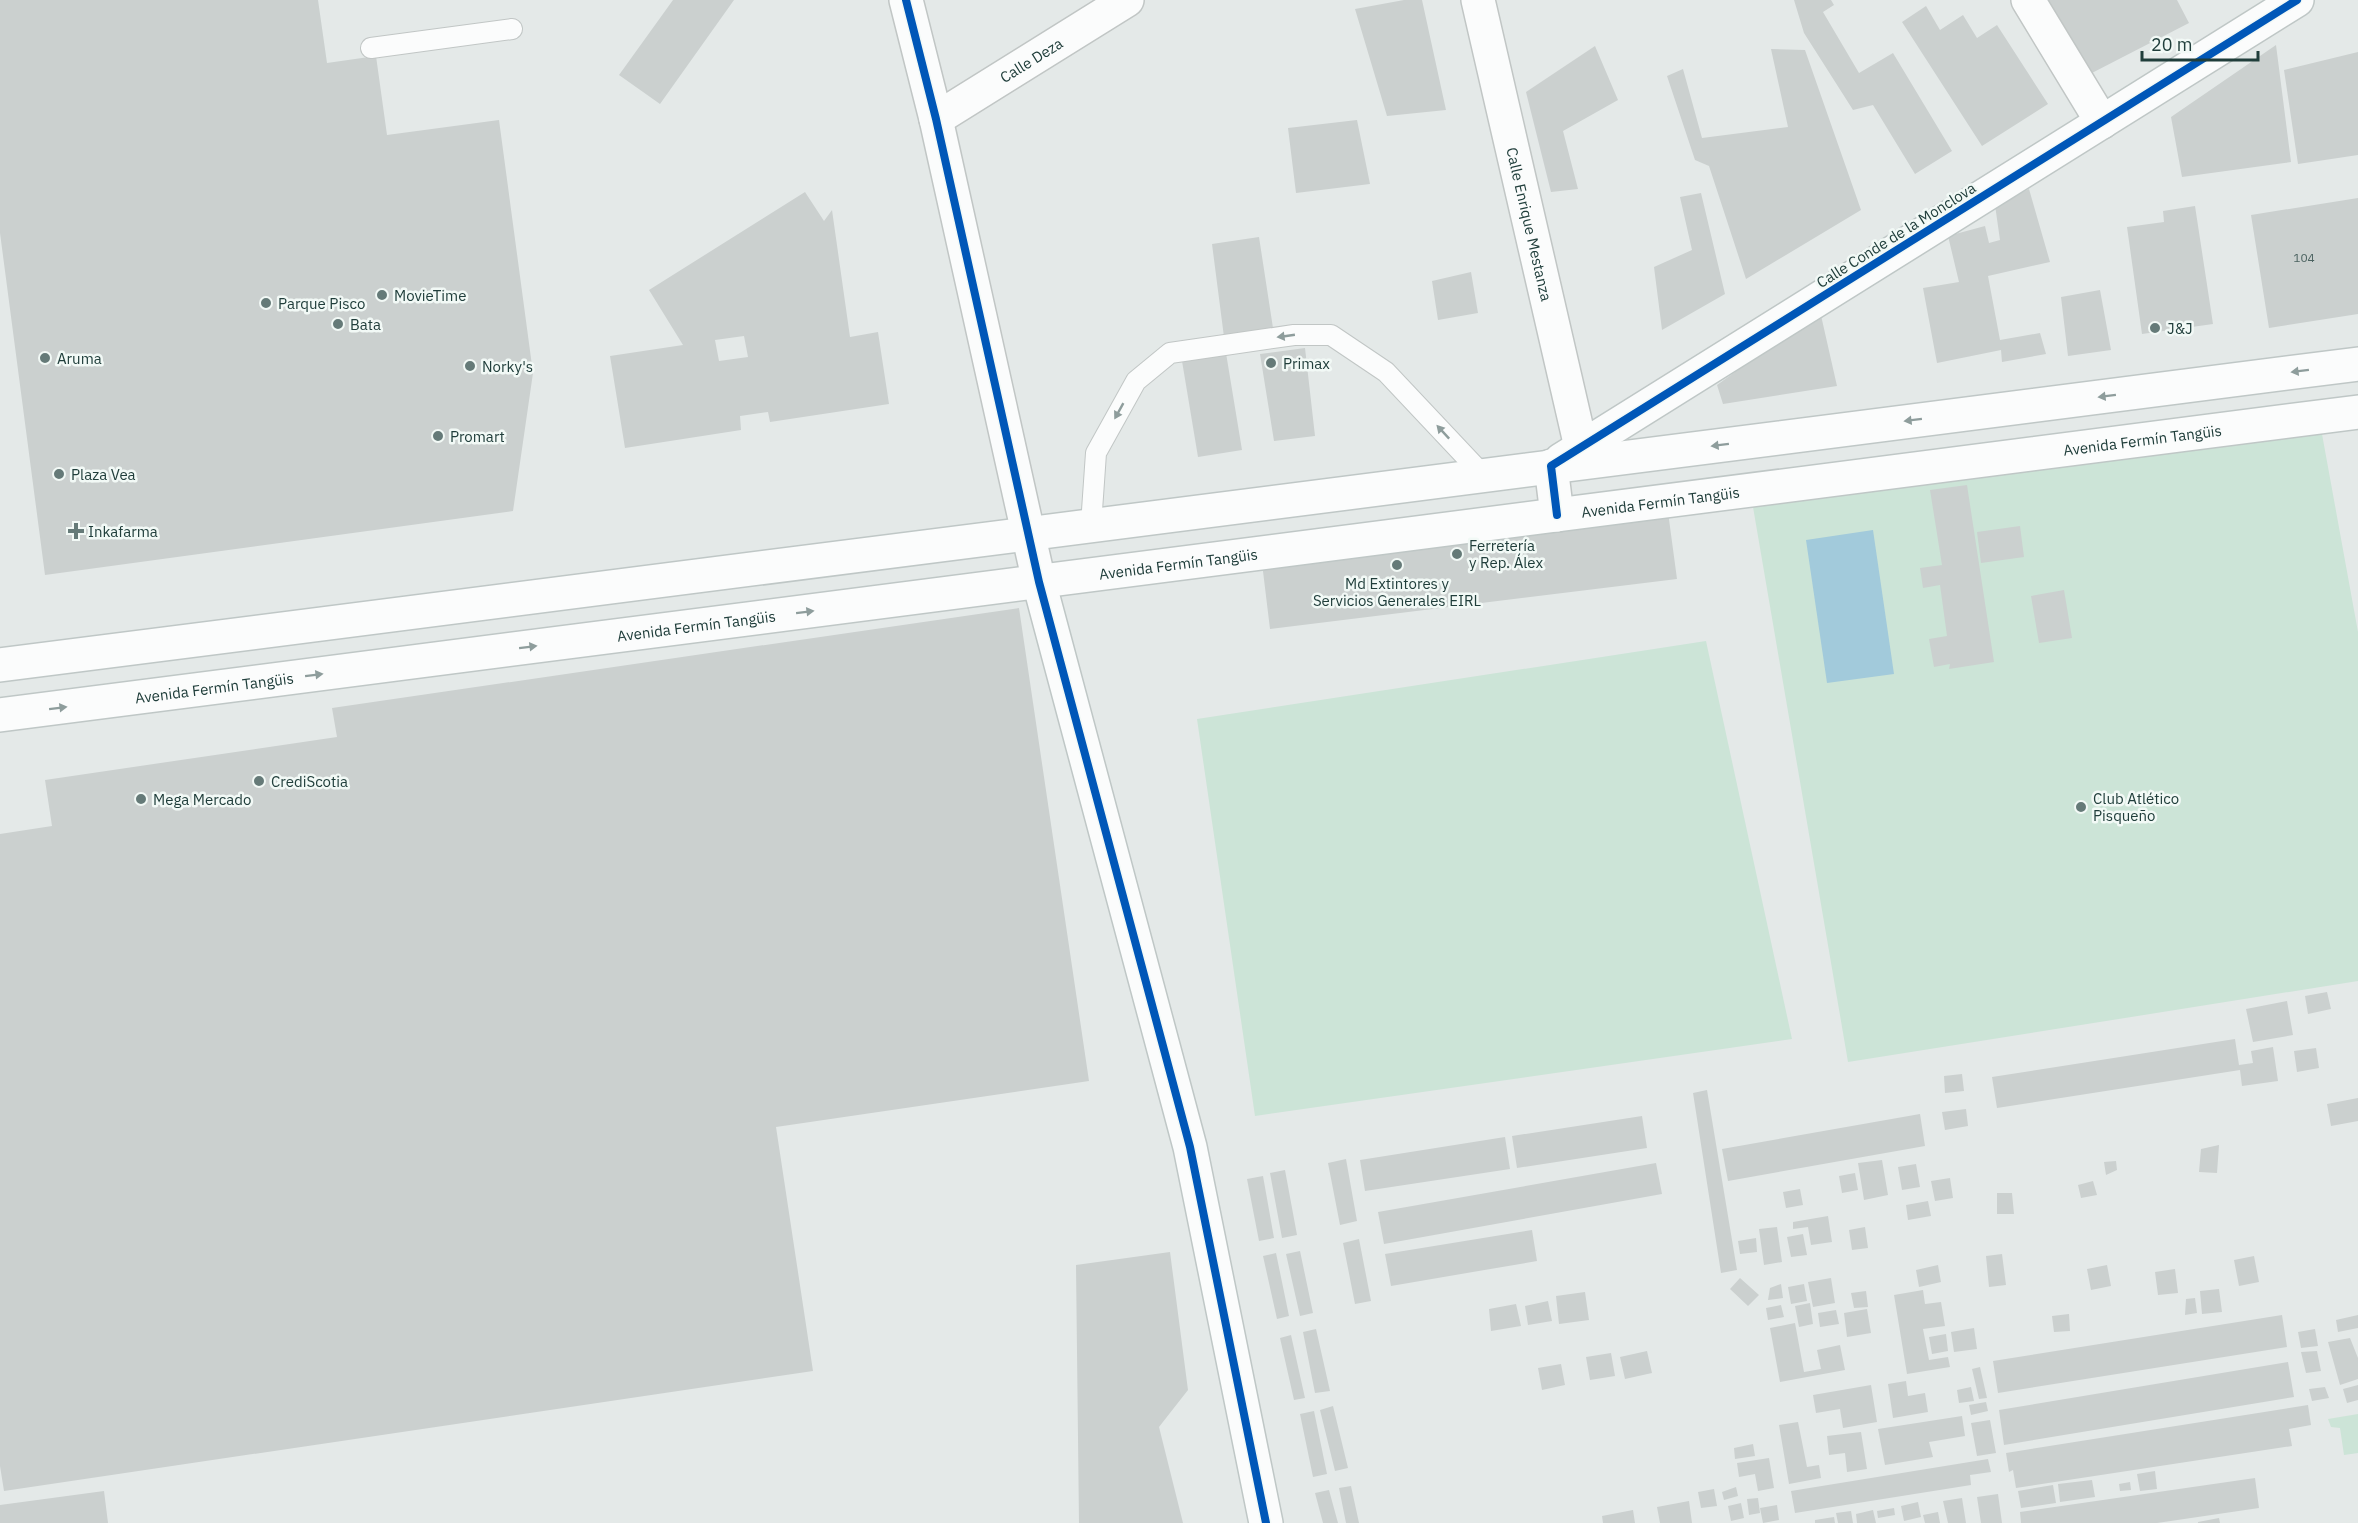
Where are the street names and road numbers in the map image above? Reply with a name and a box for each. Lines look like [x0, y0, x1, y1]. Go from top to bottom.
street label: Calle Deza [996, 33, 1066, 86]
street label: Calle Enrique Mestanza [1503, 145, 1557, 303]
street label: Calle Conde de la Monclova [1813, 178, 1979, 292]
street label: Avenida Fermín Tangüis [2062, 420, 2223, 459]
street label: Avenida Fermín Tangüis [1580, 482, 1741, 521]
street label: Avenida Fermín Tangüis [1098, 544, 1259, 583]
street label: Avenida Fermín Tangüis [616, 606, 777, 645]
street label: Avenida Fermín Tangüis [134, 668, 295, 707]

